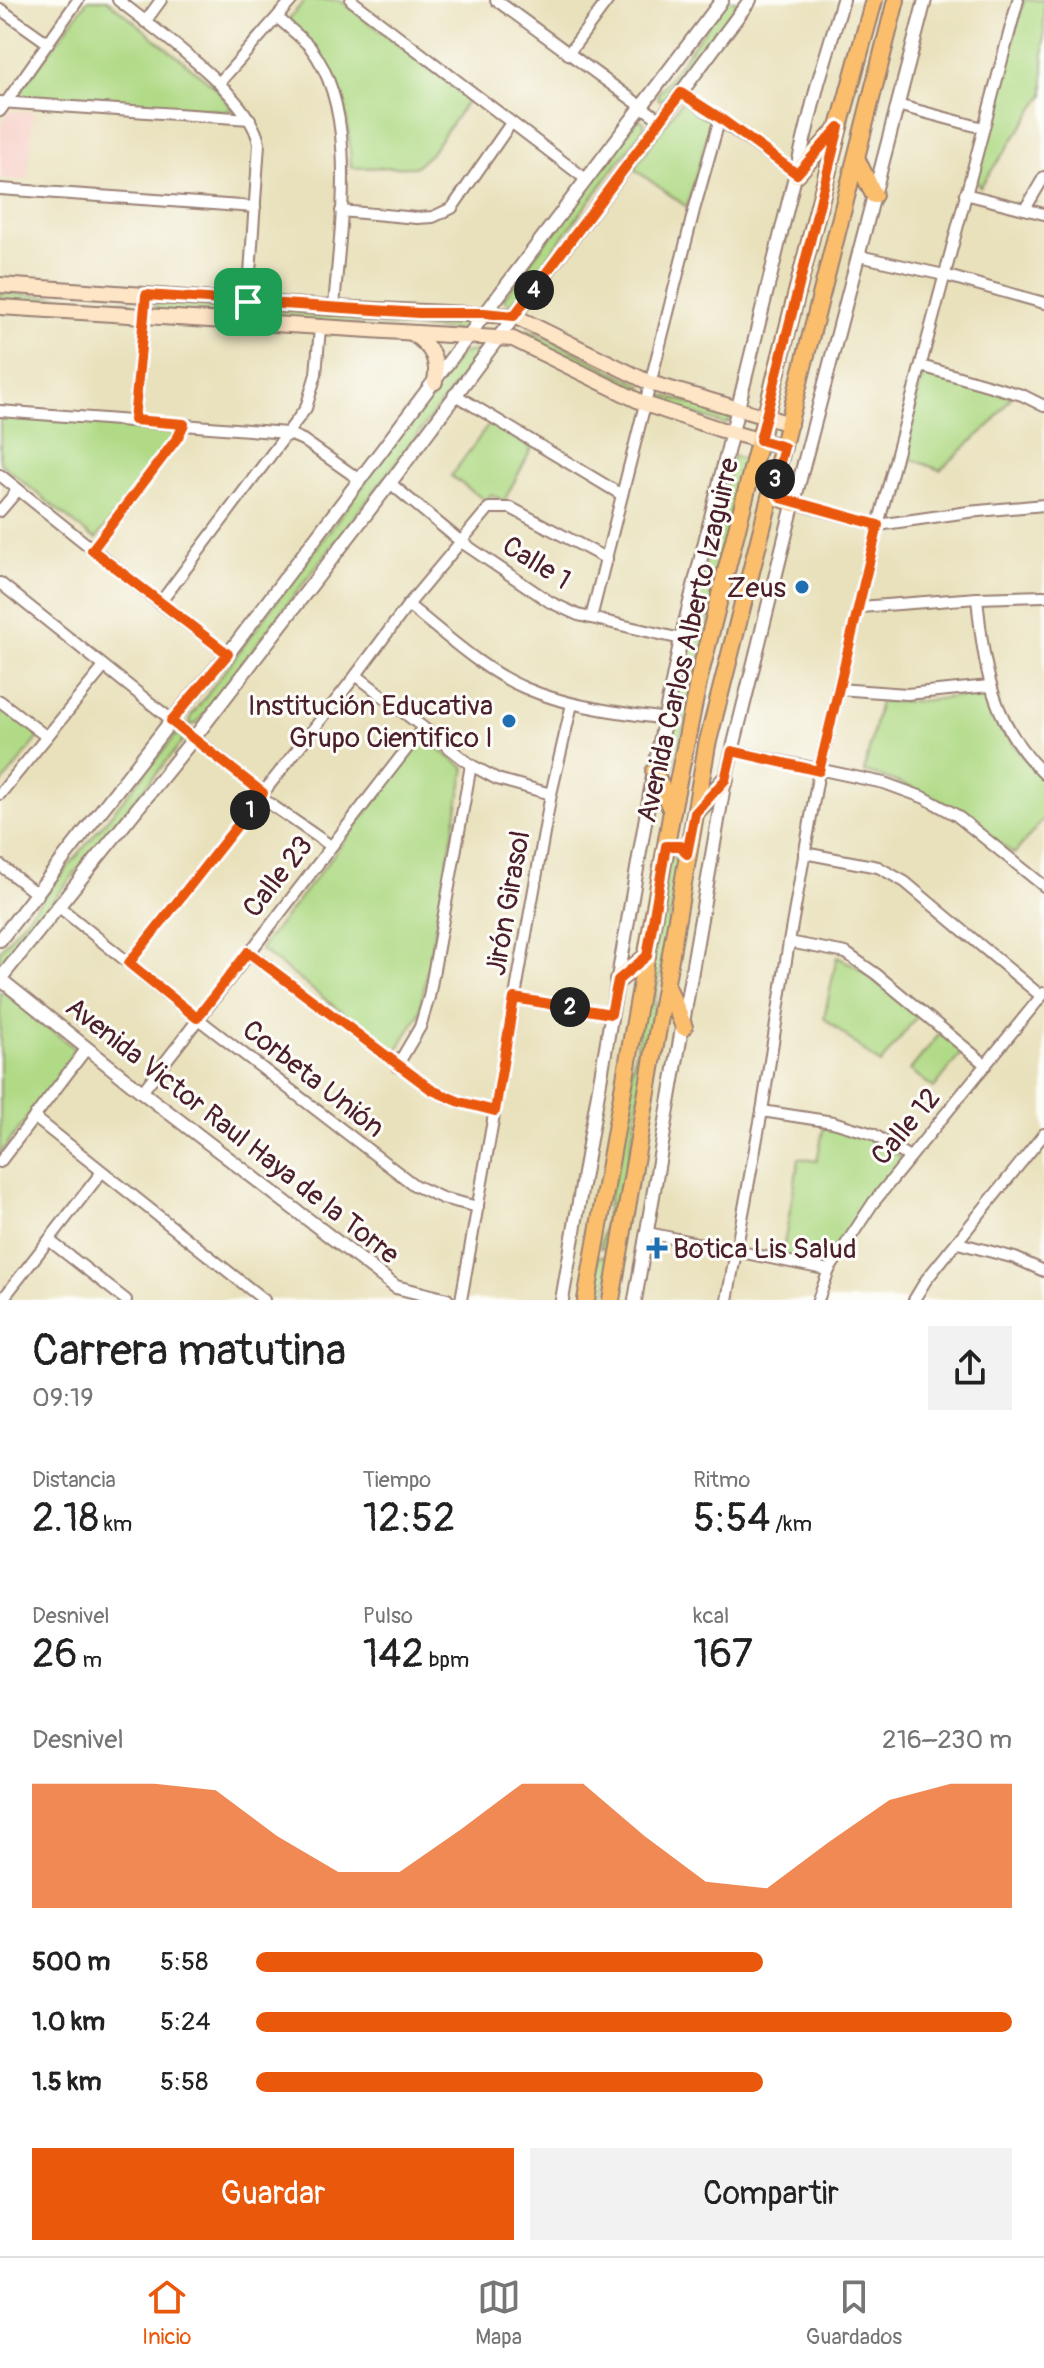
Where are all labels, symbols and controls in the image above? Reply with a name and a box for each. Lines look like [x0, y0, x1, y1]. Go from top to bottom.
pin [214, 268, 282, 336]
pin: 4 [514, 270, 554, 310]
text: 4 [528, 276, 540, 304]
icon: arrive [226, 280, 270, 324]
street label: Avenida Carlos Alberto Izaguirre [629, 454, 748, 826]
pin: 3 [755, 459, 795, 499]
text: 3 [769, 465, 781, 493]
street label: Calle 1 [495, 529, 577, 598]
place label: Zeus [726, 571, 786, 606]
marker: Zeus [793, 578, 811, 596]
place label: Institución Educativa Grupo Cientifico I [248, 689, 493, 756]
marker: Institución Educativa Grupo Cientifico I [500, 712, 518, 730]
pin: 1 [230, 790, 270, 830]
text: 1 [246, 796, 254, 824]
street label: Jirón Girasol [479, 828, 538, 978]
street label: Calle 23 [235, 829, 321, 925]
pin: 2 [550, 987, 590, 1027]
street label: Avenida Victor Raul Haya de la Torre [58, 990, 406, 1272]
text: 2 [564, 993, 576, 1021]
street label: Corbeta Unión [235, 1013, 391, 1146]
street label: Calle 12 [864, 1081, 949, 1173]
place label: Botica Lis Salud [673, 1232, 857, 1267]
marker: Botica Lis Salud [648, 1239, 666, 1257]
text: Carrera matutina [32, 1324, 346, 1379]
button: share [928, 1326, 1012, 1410]
text: 09:19 [32, 1382, 94, 1414]
text: Distancia [32, 1466, 116, 1494]
text: Tiempo [363, 1466, 431, 1494]
text: Ritmo [693, 1466, 750, 1494]
text: 2.18 [32, 1494, 99, 1543]
text: 12:52 [363, 1494, 455, 1543]
text: 5:54 [693, 1494, 771, 1543]
text: km [99, 1510, 132, 1538]
text: /km [771, 1510, 812, 1538]
text: Desnivel [32, 1602, 109, 1630]
text: Pulso [363, 1602, 413, 1630]
text: kcal [693, 1602, 729, 1630]
text: 26 [32, 1630, 78, 1679]
text: 142 [363, 1630, 424, 1679]
text: 167 [693, 1630, 753, 1679]
text: m [78, 1646, 102, 1674]
text: bpm [424, 1646, 469, 1674]
text: Desnivel [32, 1724, 124, 1756]
text: 216–230 m [882, 1724, 1012, 1756]
text: 500 m [32, 1946, 110, 1978]
text: 5:58 [160, 1946, 208, 1978]
text: 1.0 km [32, 2006, 105, 2038]
text: 5:24 [160, 2006, 211, 2038]
text: 1.5 km [32, 2066, 102, 2098]
text: 5:58 [160, 2066, 208, 2098]
button: Guardar [32, 2148, 514, 2240]
button: Compartir [530, 2148, 1012, 2240]
tab: Inicio [142, 2275, 191, 2351]
tab: Mapa [475, 2275, 522, 2351]
tab: Guardados [806, 2275, 902, 2351]

